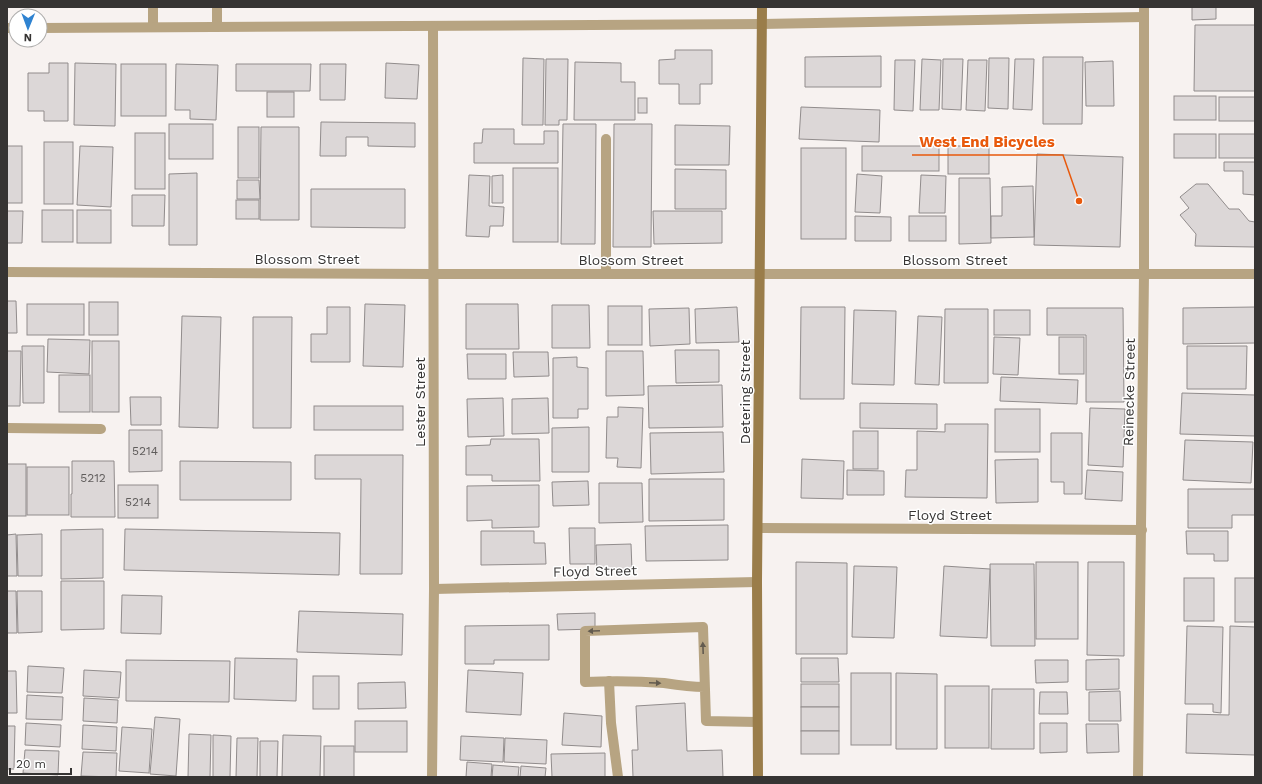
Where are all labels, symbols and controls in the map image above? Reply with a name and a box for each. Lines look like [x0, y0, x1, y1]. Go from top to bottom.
north arrow [8, 8, 48, 48]
text: N [24, 31, 32, 44]
callout: West End Bicycles [912, 128, 1063, 155]
text: West End Bicycles [919, 133, 1055, 151]
street label: Blossom Street [254, 251, 360, 267]
street label: Blossom Street [578, 252, 684, 268]
street label: Blossom Street [902, 252, 1008, 268]
street label: Reinecke Street [1120, 338, 1138, 446]
street label: Detering Street [737, 340, 753, 444]
street label: Lester Street [412, 357, 428, 447]
house number: 5214 [132, 444, 158, 458]
house number: 5212 [80, 471, 106, 485]
house number: 5214 [125, 495, 151, 509]
street label: Floyd Street [908, 507, 992, 523]
street label: Floyd Street [553, 562, 637, 580]
one-way arrow [588, 627, 600, 634]
one-way arrow [700, 641, 706, 654]
one-way arrow [649, 680, 662, 686]
scale bar [10, 750, 71, 776]
text: 20 m [16, 757, 46, 771]

